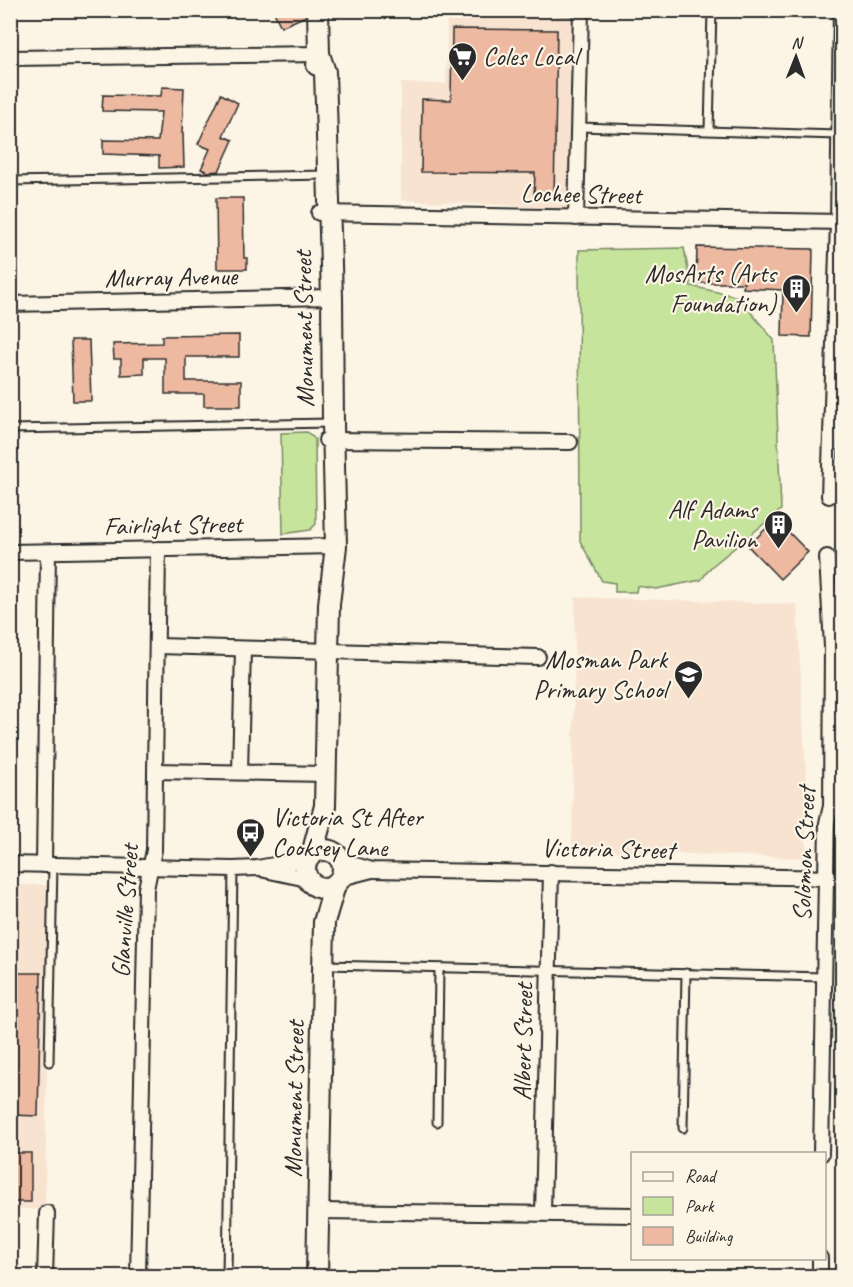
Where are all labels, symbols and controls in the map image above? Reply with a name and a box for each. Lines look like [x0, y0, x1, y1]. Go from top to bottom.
north arrow [766, 27, 826, 87]
text: N [791, 33, 804, 53]
supermarket icon: Coles Local [446, 40, 478, 82]
place label: Coles Local [483, 40, 583, 73]
street label: Lochee Street [520, 176, 644, 212]
street label: Monument Street [286, 248, 322, 407]
place label: MosArts (Arts Foundation) [645, 257, 778, 320]
street label: Murray Avenue [105, 259, 239, 295]
building icon: MosArts (Arts Foundation) [781, 272, 813, 314]
place label: Alf Adams Pavilion [668, 493, 759, 556]
street label: Fairlight Street [104, 507, 245, 543]
building icon: Alf Adams Pavilion [762, 508, 794, 550]
place label: Mosman Park Primary School [533, 643, 672, 706]
school or university icon: Mosman Park Primary School [672, 658, 704, 700]
street label: Solomon Street [785, 783, 823, 922]
place label: Victoria St After Cooksey Lane [272, 801, 424, 864]
bus stop icon: Victoria St After Cooksey Lane [235, 816, 267, 858]
street label: Victoria Street [541, 831, 678, 867]
street label: Glanville Street [104, 841, 146, 979]
street label: Albert Street [505, 981, 541, 1101]
street label: Monument Street [276, 1018, 312, 1177]
legend [631, 1152, 826, 1260]
text: Road [685, 1165, 718, 1187]
text: Park [685, 1195, 715, 1217]
text: Building [685, 1225, 734, 1247]

